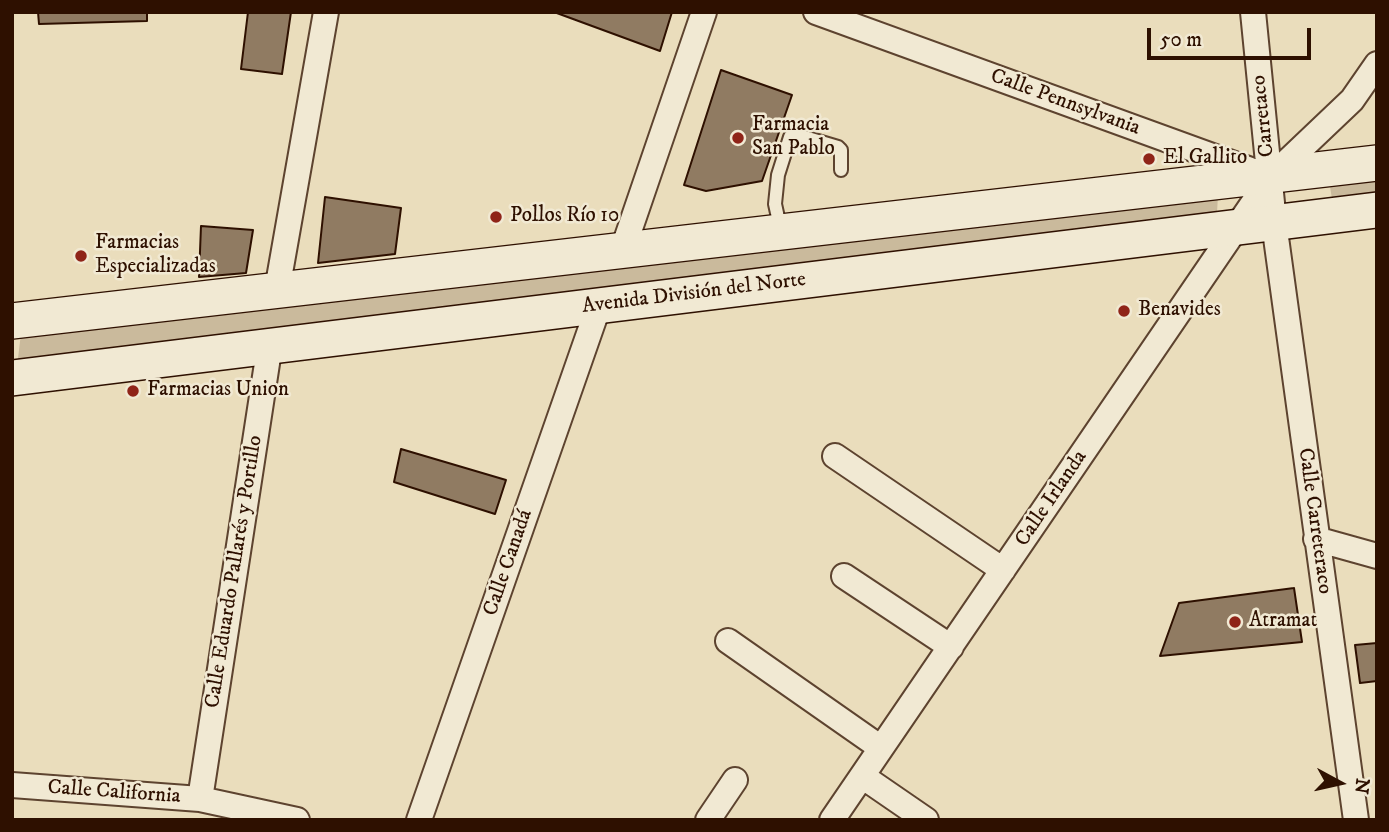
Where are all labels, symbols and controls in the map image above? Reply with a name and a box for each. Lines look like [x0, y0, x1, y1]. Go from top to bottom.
scale bar [1151, 14, 1316, 58]
text: 50 m [1160, 27, 1202, 53]
street label: Calle Pennsylvania [987, 64, 1143, 142]
street label: Carretaco [1247, 74, 1281, 158]
place label: Farmacia San Pablo [752, 113, 835, 163]
marker: Farmacia San Pablo [730, 130, 746, 146]
place label: El Gallito [1163, 146, 1247, 172]
marker: El Gallito [1141, 151, 1157, 167]
place label: Pollos Río 10 [510, 204, 619, 230]
marker: Pollos Río 10 [488, 209, 504, 225]
place label: Farmacias Especializadas [95, 231, 216, 281]
marker: Farmacias Especializadas [73, 248, 89, 264]
street label: Avenida División del Norte [581, 268, 807, 320]
place label: Benavides [1138, 298, 1221, 324]
marker: Benavides [1116, 303, 1132, 319]
place label: Farmacias Union [147, 378, 289, 404]
marker: Farmacias Union [125, 383, 141, 399]
street label: Calle Eduardo Pallarés y Portillo [201, 434, 269, 710]
street label: Calle Irlanda [1011, 446, 1093, 552]
street label: Calle Carreteraco [1291, 446, 1337, 596]
street label: Calle Canadá [479, 507, 539, 619]
place label: Atramat [1249, 609, 1317, 635]
marker: Atramat [1227, 614, 1243, 630]
north arrow [1305, 748, 1375, 818]
street label: Calle California [47, 776, 181, 810]
text: N [1349, 777, 1374, 795]

